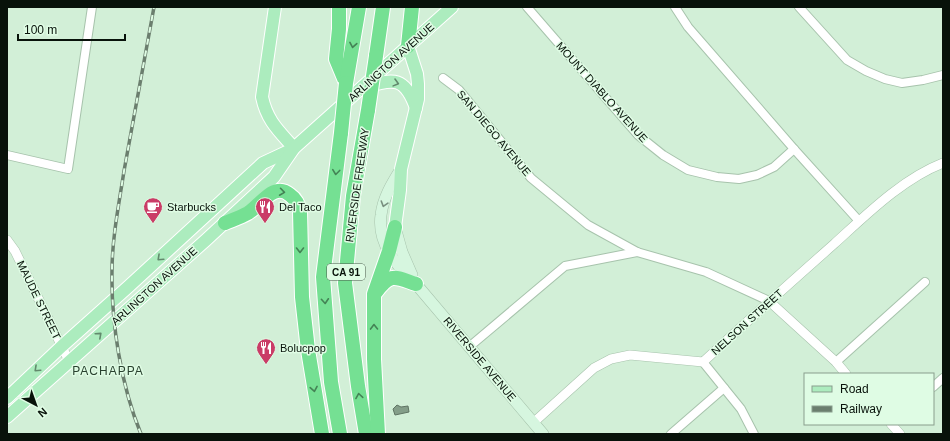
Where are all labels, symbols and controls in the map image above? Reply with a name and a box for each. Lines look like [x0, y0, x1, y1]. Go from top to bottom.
scale bar [18, 16, 125, 42]
street label: ARLINGTON AVENUE [346, 20, 436, 104]
text: 100 m [24, 23, 57, 37]
street label: MOUNT DIABLO AVENUE [554, 40, 650, 144]
one-way arrow [349, 42, 358, 48]
one-way arrow [392, 78, 399, 87]
street label: SAN DIEGO AVENUE [455, 88, 533, 178]
street label: RIVERSIDE FREEWAY [343, 126, 371, 243]
one-way arrow [332, 169, 341, 175]
one-way arrow [279, 187, 285, 196]
cafe icon: Starbucks [142, 196, 164, 224]
restaurant icon: Del Taco [254, 196, 276, 224]
one-way arrow [380, 200, 388, 207]
place label: Starbucks [167, 201, 216, 213]
place label: Del Taco [279, 201, 322, 213]
street label: ARLINGTON AVENUE [109, 244, 199, 328]
one-way arrow [296, 247, 304, 253]
one-way arrow [157, 254, 165, 261]
street label: MAUDE STREET [15, 259, 63, 342]
road number: CA 91 [327, 264, 365, 280]
street label: NELSON STREET [709, 287, 785, 357]
one-way arrow [320, 298, 329, 304]
street label: RIVERSIDE AVENUE [441, 314, 519, 404]
one-way arrow [370, 324, 378, 330]
one-way arrow [94, 333, 101, 340]
restaurant icon: Bolucpop [255, 337, 277, 365]
place label: Bolucpop [280, 342, 326, 354]
one-way arrow [34, 364, 42, 372]
district label: PACHAPPA [72, 364, 144, 378]
legend [804, 373, 934, 425]
text: Road [840, 382, 869, 396]
north arrow [16, 385, 56, 425]
one-way arrow [310, 386, 318, 392]
one-way arrow [355, 393, 364, 399]
text: Railway [840, 402, 882, 416]
text: N [36, 405, 49, 420]

